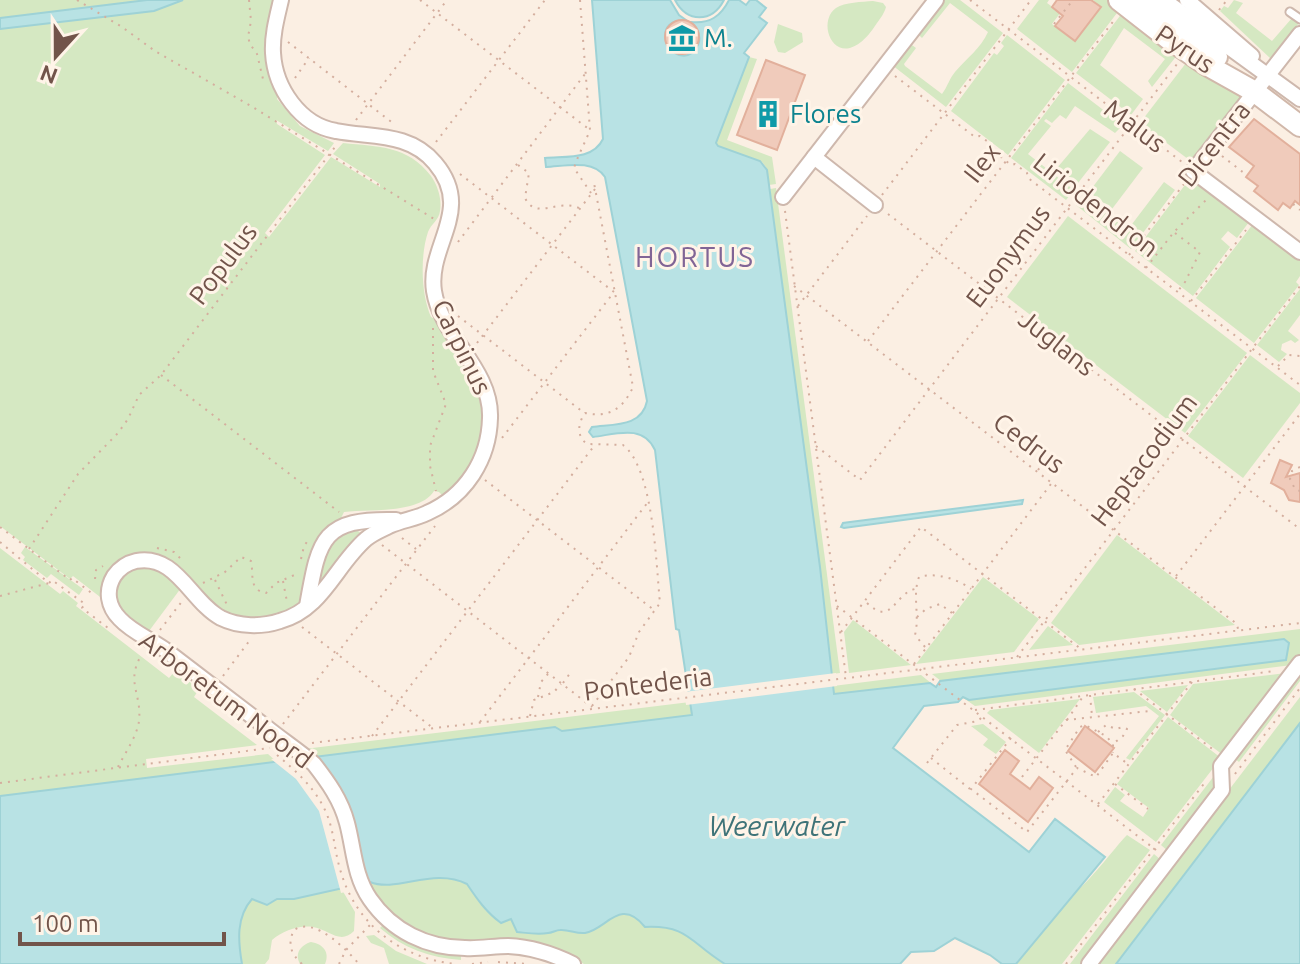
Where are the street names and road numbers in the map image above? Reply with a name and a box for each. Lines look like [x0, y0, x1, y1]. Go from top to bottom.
street label: Pyrus [1150, 19, 1220, 79]
street label: Malus [1099, 93, 1172, 158]
street label: Dicentra [1172, 96, 1256, 192]
street label: Ilex [958, 138, 1006, 188]
street label: Liriodendron [1028, 147, 1165, 262]
street label: Euonymus [960, 199, 1055, 312]
street label: Populus [183, 218, 262, 310]
street label: Carpinus [427, 295, 498, 399]
street label: Juglans [1013, 304, 1101, 381]
street label: Heptacodium [1085, 388, 1202, 531]
street label: Cedrus [988, 407, 1071, 479]
street label: Arboretum Noord [134, 625, 318, 774]
street label: Pontederia [582, 661, 714, 706]

